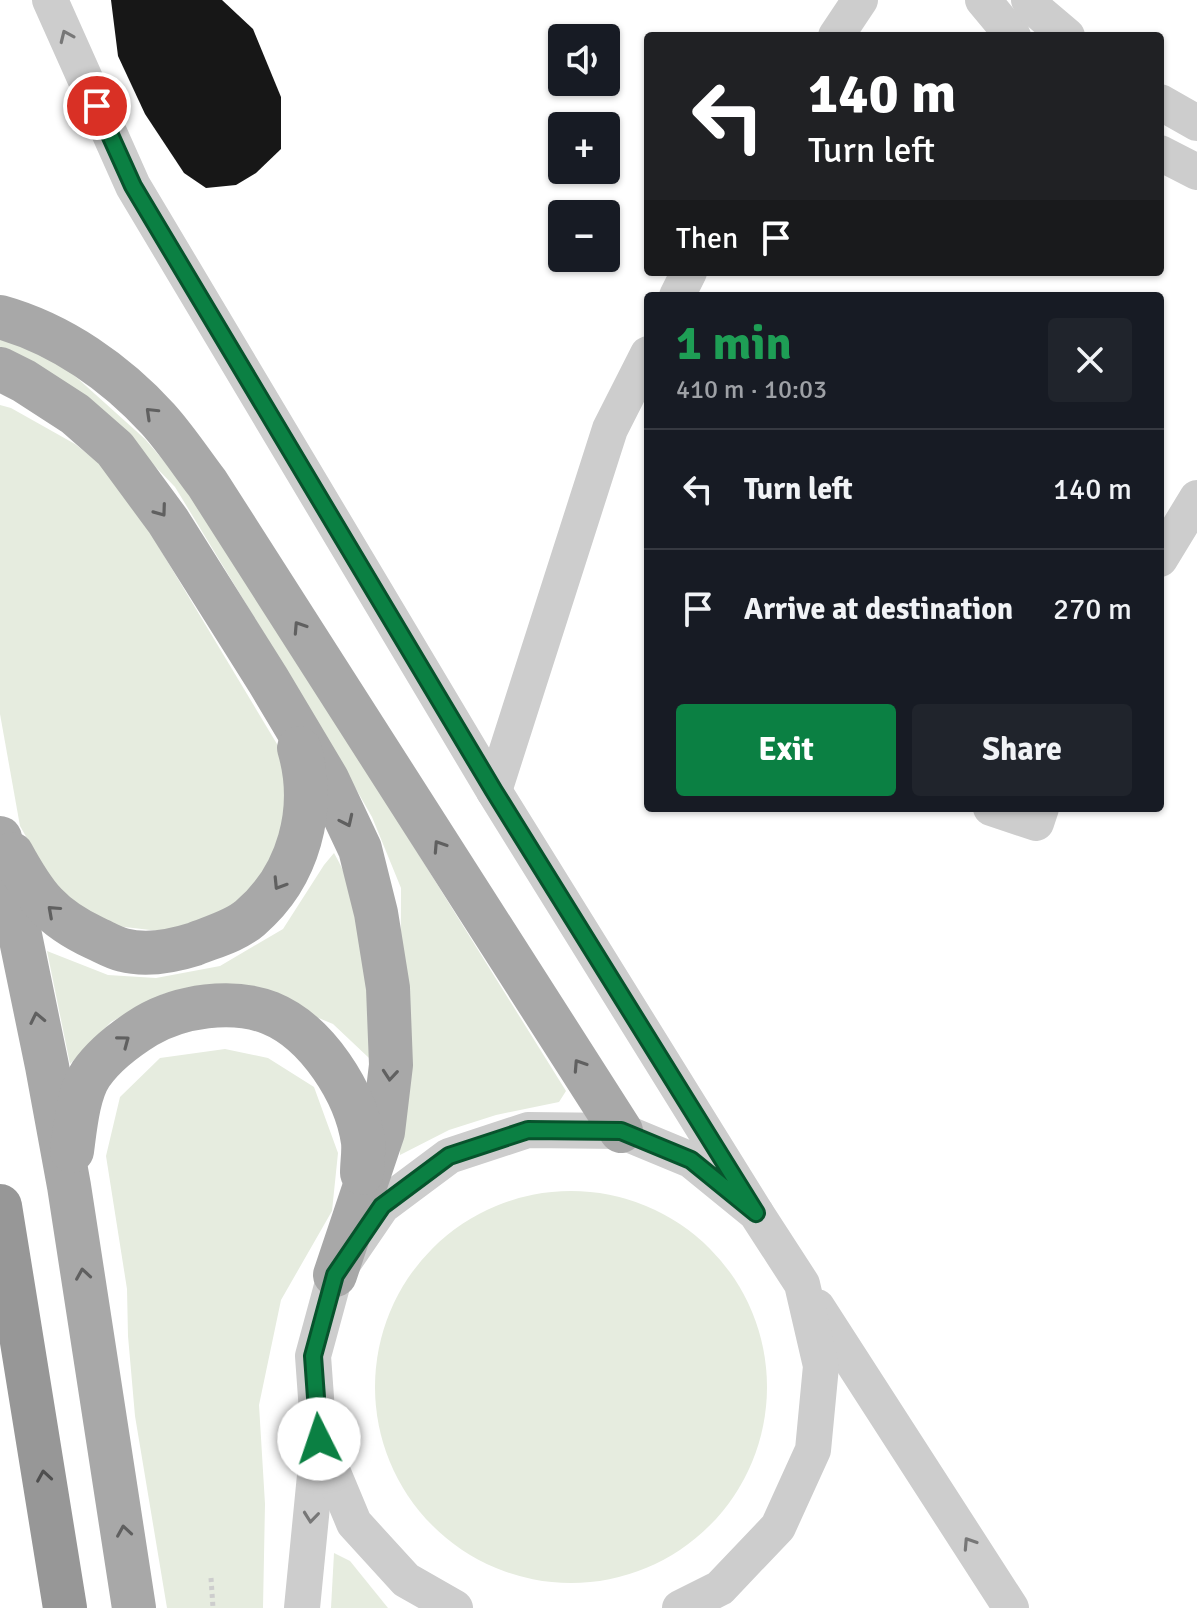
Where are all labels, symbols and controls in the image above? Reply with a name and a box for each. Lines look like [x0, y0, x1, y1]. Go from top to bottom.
map controls [548, 24, 620, 272]
button: sound [548, 24, 620, 96]
one-way arrow [60, 29, 76, 44]
text: 140 m [808, 59, 956, 128]
icon: left [676, 64, 780, 168]
pin [63, 72, 131, 140]
icon: arrive [75, 84, 119, 128]
button: + [548, 112, 620, 184]
text: Turn left [808, 128, 935, 173]
button: − [548, 200, 620, 272]
icon: arrive [754, 216, 798, 260]
text: Then [676, 220, 738, 257]
text: 1 min [676, 314, 792, 373]
button: close [1048, 318, 1132, 402]
text: 410 m · 10:03 [676, 374, 827, 406]
one-way arrow [146, 408, 160, 423]
icon: left [676, 467, 720, 511]
text: Turn left [744, 471, 853, 508]
text: 140 m [1053, 471, 1132, 508]
one-way arrow [151, 503, 166, 517]
icon: arrive [676, 587, 720, 631]
text: Arrive at destination [744, 591, 1013, 628]
text: 270 m [1053, 591, 1132, 628]
one-way arrow [294, 621, 309, 635]
button: Exit [676, 704, 896, 796]
button: Share [912, 704, 1132, 796]
one-way arrow [337, 813, 353, 828]
one-way arrow [434, 840, 449, 855]
one-way arrow [273, 875, 289, 890]
one-way arrow [48, 906, 63, 921]
one-way arrow [29, 1012, 46, 1025]
one-way arrow [115, 1036, 130, 1051]
one-way arrow [573, 1059, 588, 1074]
one-way arrow [381, 1069, 398, 1082]
one-way arrow [75, 1267, 92, 1281]
position arrow [277, 1397, 361, 1481]
one-way arrow [37, 1469, 54, 1482]
one-way arrow [302, 1511, 319, 1524]
one-way arrow [116, 1524, 133, 1538]
one-way arrow [964, 1537, 979, 1551]

